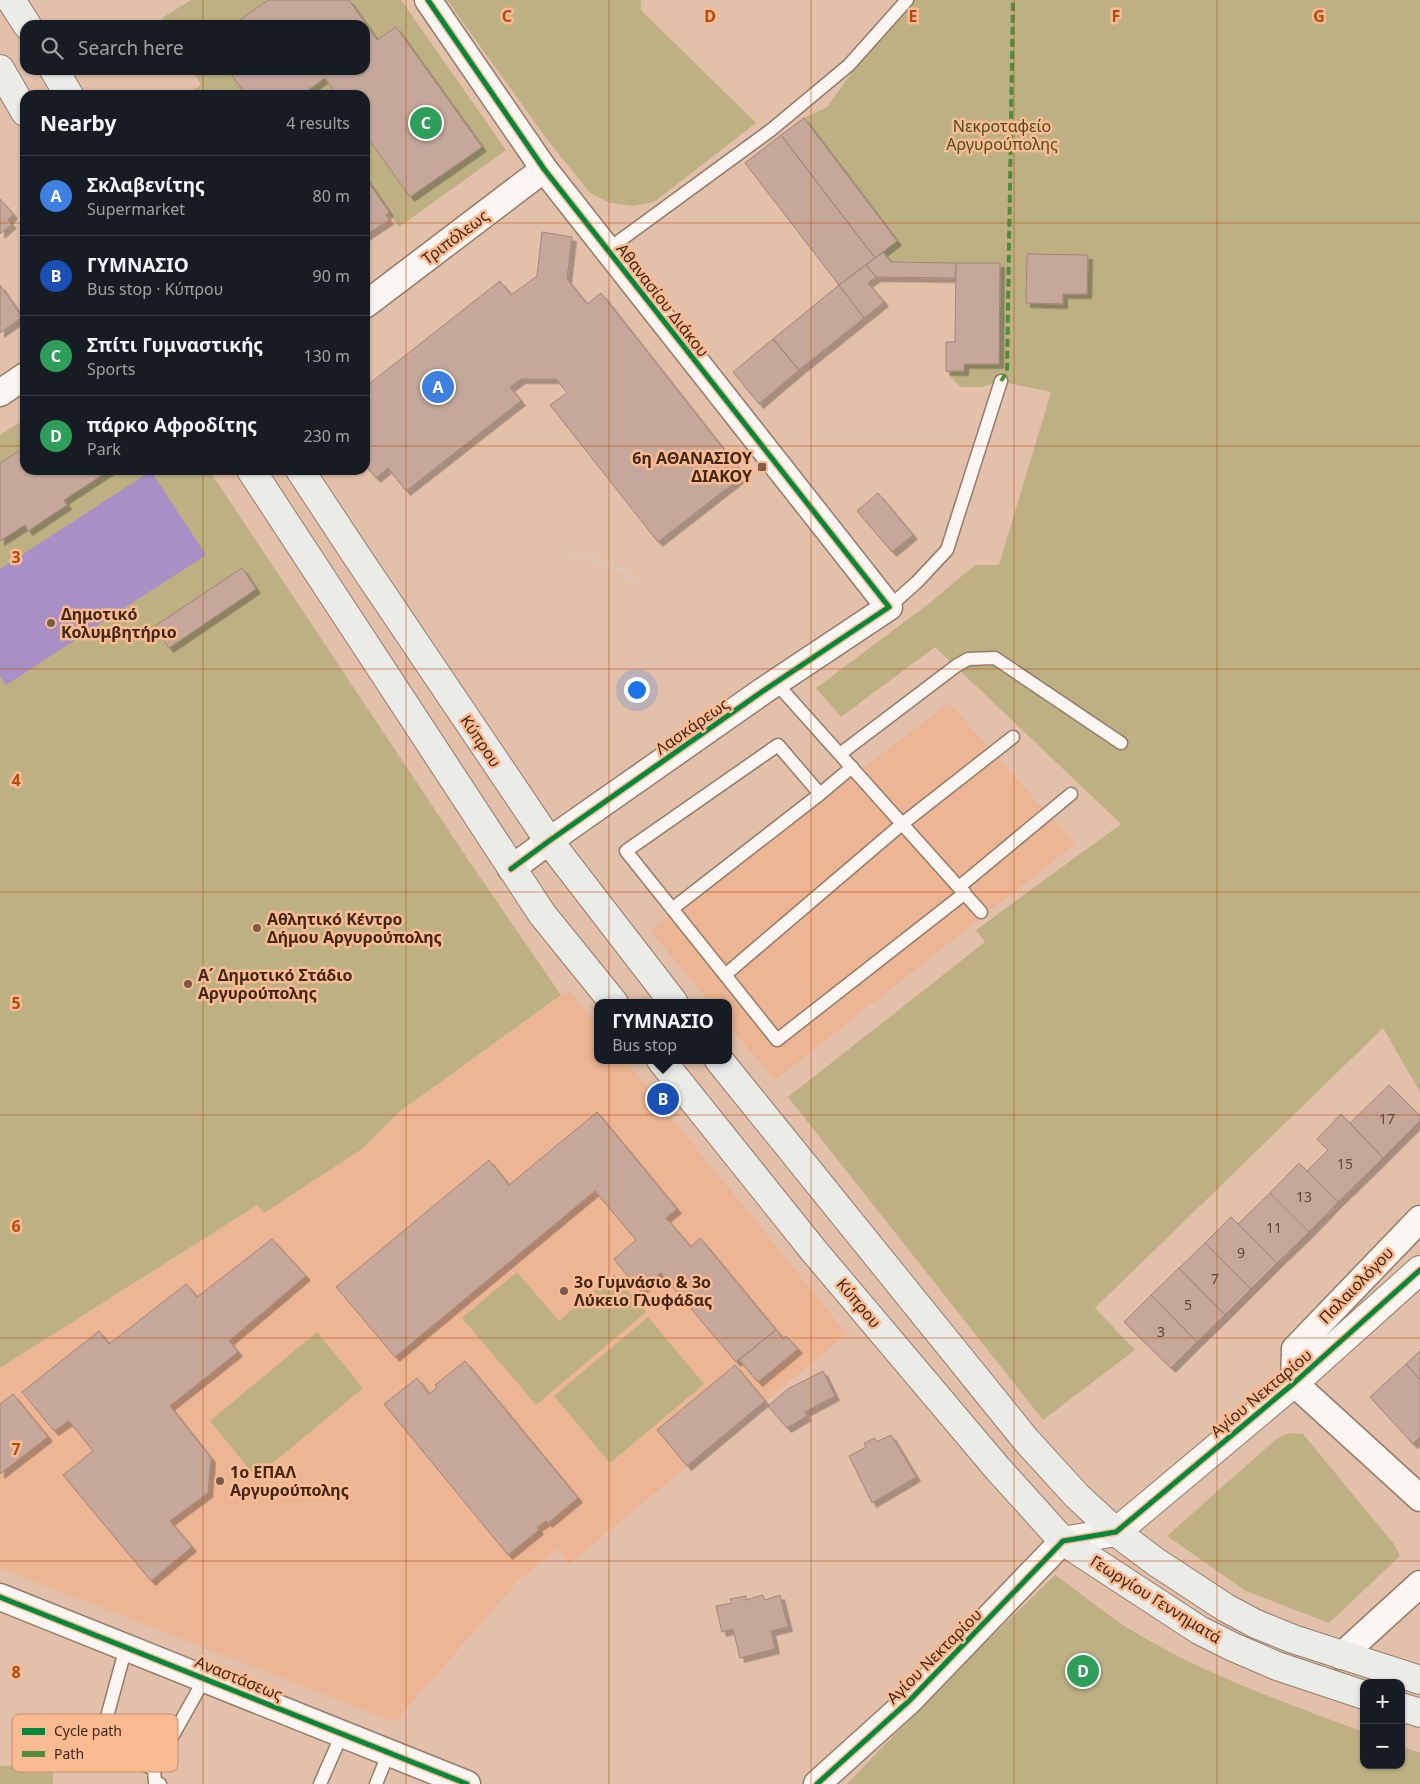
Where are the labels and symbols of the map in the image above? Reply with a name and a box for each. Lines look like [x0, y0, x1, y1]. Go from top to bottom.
text: C [502, 5, 512, 27]
text: D [704, 5, 716, 27]
text: E [909, 5, 918, 27]
text: F [1112, 5, 1120, 27]
text: G [1313, 5, 1325, 27]
pin: C [410, 104, 442, 142]
park label: Νεκροταφείο Αργυρούπολης [946, 115, 1058, 155]
street label: Τριπόλεως [417, 204, 493, 269]
street label: Αθανασίου Διάκου [612, 239, 714, 361]
pin: A [422, 368, 454, 406]
place label: 6η ΑΘΑΝΑΣΙΟΥ ΔΙΑΚΟΥ [632, 447, 753, 487]
marker: 6η ΑΘΑΝΑΣΙΟΥ ΔΙΑΚΟΥ [756, 461, 768, 473]
text: 3 [11, 546, 21, 568]
place label: Δημοτικό Κολυμβητήριο [61, 603, 177, 643]
marker: Δημοτικό Κολυμβητήριο [45, 617, 57, 629]
your location [624, 677, 650, 703]
street label: Λασκάρεως [651, 692, 733, 760]
street label: Κύπρου [455, 711, 507, 771]
text: 4 [11, 769, 21, 791]
place label: Αθλητικό Κέντρο Δήμου Αργυρούπολης [267, 908, 442, 948]
marker: Αθλητικό Κέντρο Δήμου Αργυρούπολης [251, 922, 263, 934]
place label: Α΄ Δημοτικό Στάδιο Αργυρούπολης [198, 964, 352, 1004]
marker: Α΄ Δημοτικό Στάδιο Αργυρούπολης [182, 978, 194, 990]
text: 5 [11, 992, 21, 1014]
pin: B [647, 1080, 679, 1118]
house number: 17 [1379, 1109, 1395, 1128]
house number: 15 [1337, 1154, 1353, 1173]
house number: 13 [1296, 1187, 1312, 1206]
text: 6 [11, 1215, 21, 1237]
house number: 11 [1266, 1218, 1282, 1237]
street label: Παλαιολόγου [1314, 1242, 1398, 1328]
house number: 9 [1237, 1243, 1245, 1262]
house number: 7 [1211, 1269, 1219, 1288]
place label: 3ο Γυμνάσιο & 3ο Λύκειο Γλυφάδας [574, 1271, 712, 1311]
street label: Κύπρου [832, 1273, 886, 1333]
marker: 3ο Γυμνάσιο & 3ο Λύκειο Γλυφάδας [558, 1285, 570, 1297]
house number: 5 [1184, 1295, 1192, 1314]
house number: 3 [1157, 1322, 1165, 1341]
street label: Αγίου Νεκταρίου [1206, 1344, 1316, 1442]
text: 7 [11, 1438, 21, 1460]
place label: 1o ΕΠΑΛ Αργυρούπολης [230, 1461, 349, 1501]
marker: 1o ΕΠΑΛ Αργυρούπολης [214, 1475, 226, 1487]
street label: Γεωργίου Γεννηματά [1086, 1550, 1226, 1648]
street label: Αγίου Νεκταρίου [882, 1604, 986, 1708]
street label: Αναστάσεως [192, 1650, 286, 1706]
pin: D [1067, 1652, 1099, 1690]
text: 8 [11, 1661, 21, 1683]
legend [12, 1714, 178, 1772]
text: Cycle path [54, 1721, 122, 1740]
text: Path [54, 1744, 84, 1763]

